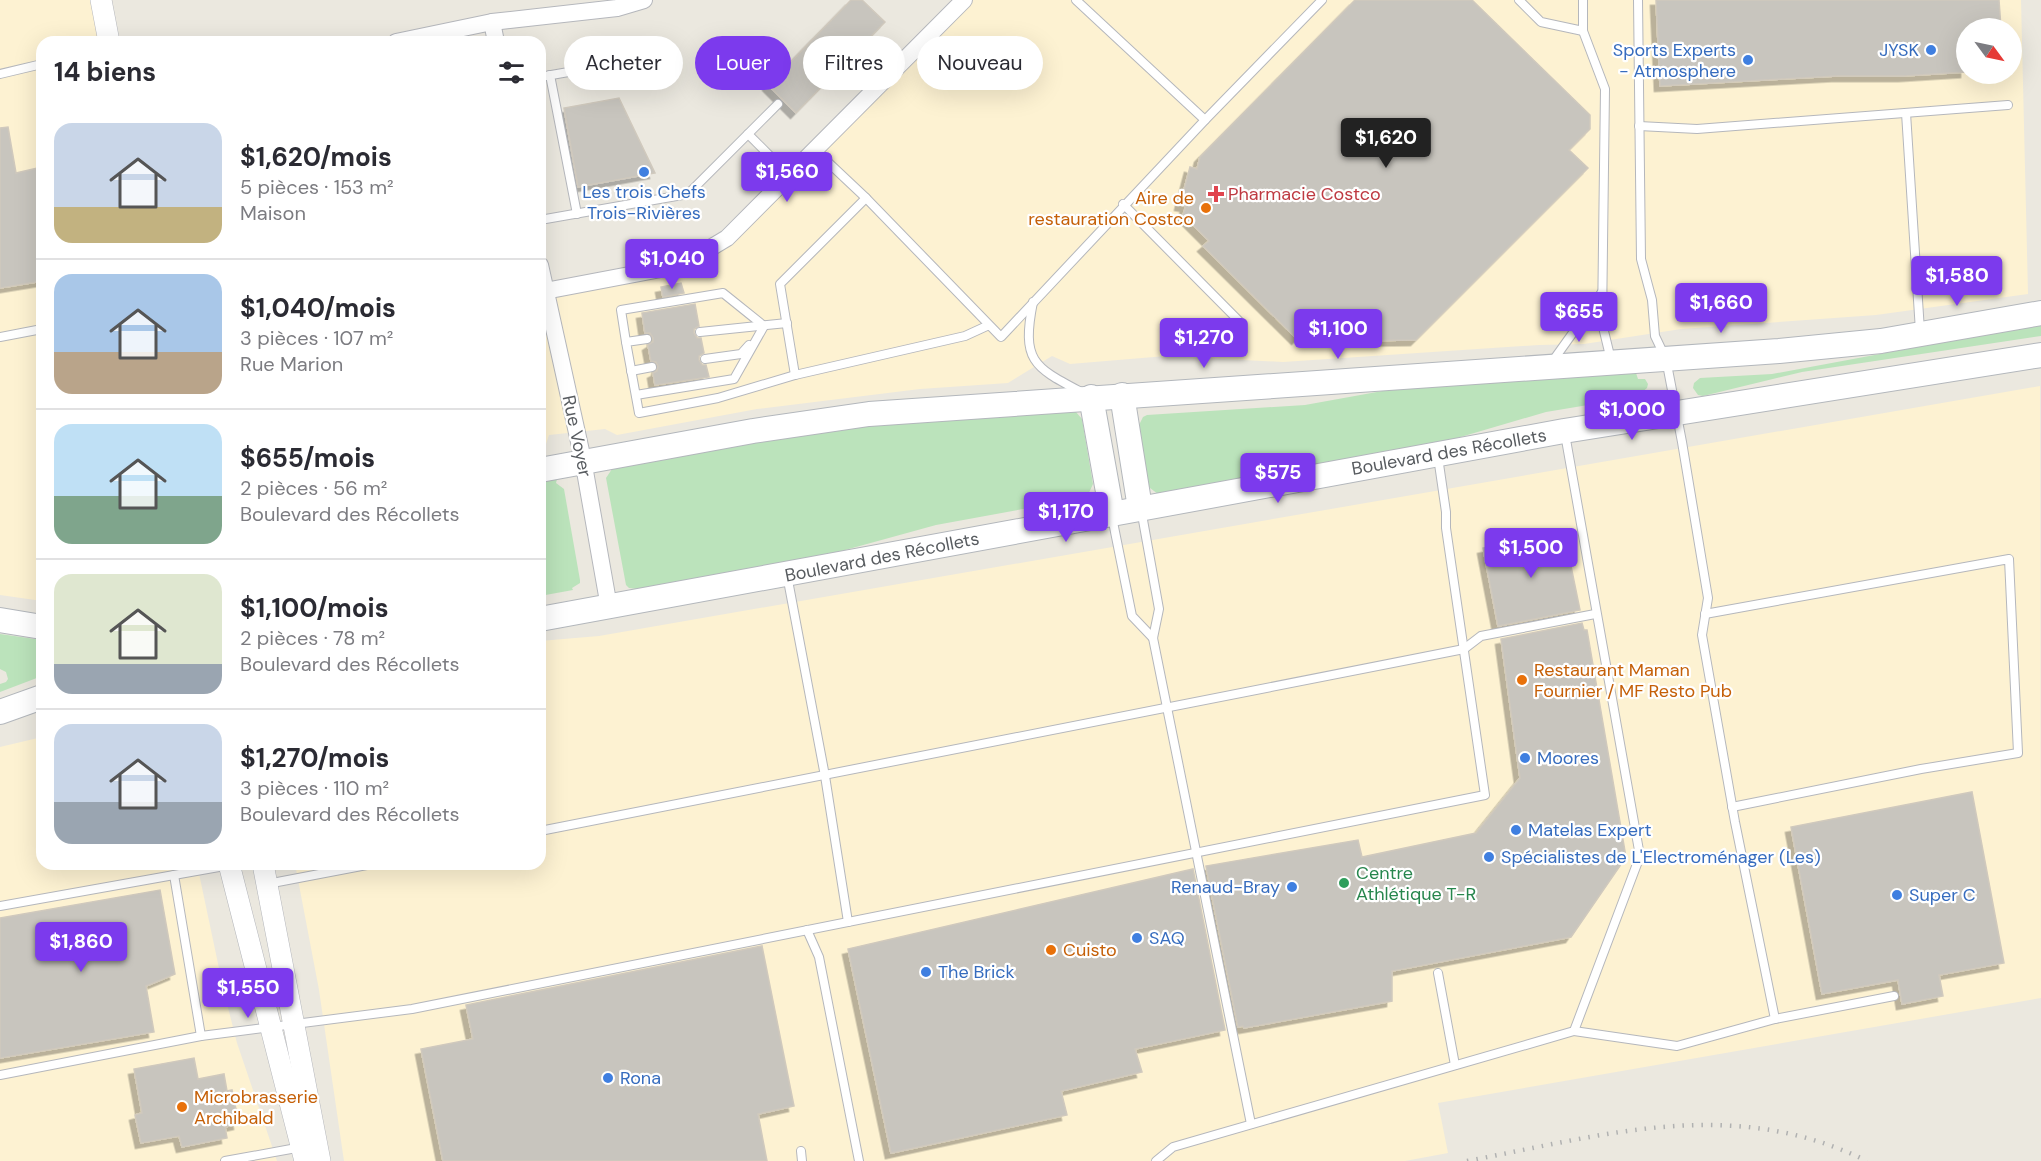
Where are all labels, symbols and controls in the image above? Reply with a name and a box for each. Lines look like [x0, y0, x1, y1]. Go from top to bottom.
north arrow [1956, 18, 2022, 84]
map controls [1956, 18, 2022, 84]
chip: Acheter [564, 36, 683, 90]
chip: Louer [695, 36, 791, 90]
chip: Filtres [803, 36, 905, 90]
chip: Nouveau [917, 36, 1043, 90]
place label: Sports Experts - Atmosphere [1613, 38, 1736, 83]
place label: JYSK [1879, 38, 1919, 62]
marker: JYSK [1924, 43, 1938, 57]
marker: Sports Experts - Atmosphere [1741, 53, 1755, 67]
text: 14 biens [54, 55, 156, 89]
icon: filters [495, 56, 528, 89]
pin: $1,620 [1337, 118, 1435, 169]
text: $1,620 [1355, 124, 1417, 150]
text: $1,620/mois [240, 140, 392, 174]
icon: home [102, 147, 174, 219]
pin: $1,560 [738, 152, 836, 203]
text: $1,560 [755, 158, 819, 184]
marker: Les trois Chefs Trois-Rivières [637, 165, 651, 179]
text: 5 pièces · 153 m² [240, 174, 394, 200]
place label: Les trois Chefs Trois-Rivières [582, 180, 706, 225]
place label: Pharmacie Costco [1228, 182, 1381, 206]
place label: Aire de restauration Costco [1028, 186, 1194, 231]
marker: Pharmacie Costco [1209, 187, 1223, 201]
text: Maison [240, 200, 306, 226]
marker: Aire de restauration Costco [1199, 201, 1213, 215]
pin: $1,040 [623, 239, 721, 290]
text: $1,040 [639, 245, 705, 271]
pin: $1,580 [1908, 256, 2006, 307]
text: $1,580 [1925, 262, 1989, 288]
pin: $1,660 [1672, 283, 1770, 334]
text: $1,660 [1689, 289, 1753, 315]
text: $1,040/mois [240, 291, 396, 325]
pin: $655 [1543, 292, 1615, 343]
icon: home [102, 298, 174, 370]
text: $655 [1554, 298, 1604, 324]
pin: $1,100 [1289, 309, 1387, 360]
text: $1,100 [1308, 315, 1368, 341]
pin: $1,270 [1155, 318, 1253, 369]
text: $1,270 [1174, 324, 1234, 350]
text: 3 pièces · 107 m² [240, 325, 393, 351]
text: Rue Marion [240, 351, 343, 377]
pin: $1,000 [1583, 390, 1681, 441]
street label: Rue Voyer [557, 393, 597, 479]
text: $1,000 [1599, 396, 1665, 422]
street label: Boulevard des Récollets [1350, 423, 1548, 481]
text: $655/mois [240, 441, 375, 475]
icon: home [102, 448, 174, 520]
pin: $575 [1242, 453, 1314, 504]
text: $575 [1254, 459, 1302, 485]
text: 2 pièces · 56 m² [240, 475, 387, 501]
pin: $1,170 [1017, 492, 1115, 543]
text: $1,170 [1038, 498, 1094, 524]
text: Boulevard des Récollets [240, 501, 460, 527]
street label: Boulevard des Récollets [783, 526, 981, 588]
pin: $1,500 [1482, 528, 1580, 579]
text: $1,500 [1499, 534, 1563, 560]
text: $1,100/mois [240, 591, 388, 625]
icon: home [102, 598, 174, 670]
text: 2 pièces · 78 m² [240, 625, 385, 651]
text: Boulevard des Récollets [240, 651, 460, 677]
place label: Restaurant Maman Fournier / MF Resto Pub [1534, 658, 1732, 703]
marker: Restaurant Maman Fournier / MF Resto Pub [1515, 673, 1529, 687]
text: $1,270/mois [240, 741, 389, 775]
place label: Moores [1537, 746, 1599, 770]
icon: home [102, 748, 174, 820]
marker: Moores [1518, 751, 1532, 765]
text: 3 pièces · 110 m² [240, 775, 389, 801]
text: Boulevard des Récollets [240, 801, 460, 827]
place label: Matelas Expert [1528, 818, 1652, 842]
marker: Matelas Expert [1509, 823, 1523, 837]
place label: Spécialistes de L'Electroménager (Les) [1501, 845, 1821, 869]
marker: Spécialistes de L'Electroménager (Les) [1482, 850, 1496, 864]
place label: Centre Athlétique T-R [1356, 861, 1476, 906]
place label: Renaud-Bray [1171, 875, 1280, 899]
marker: Centre Athlétique T-R [1337, 876, 1351, 890]
marker: Renaud-Bray [1285, 880, 1299, 894]
place label: Super C [1909, 883, 1976, 907]
marker: Super C [1890, 888, 1904, 902]
pin: $1,860 [32, 922, 130, 973]
place label: SAQ [1149, 926, 1185, 950]
text: $1,860 [49, 928, 113, 954]
marker: SAQ [1130, 931, 1144, 945]
place label: Cuisto [1063, 938, 1117, 962]
marker: Cuisto [1044, 943, 1058, 957]
place label: The Brick [938, 960, 1015, 984]
marker: The Brick [919, 965, 933, 979]
pin: $1,550 [199, 968, 297, 1019]
text: $1,550 [216, 974, 280, 1000]
place label: Rona [620, 1066, 661, 1090]
marker: Rona [601, 1071, 615, 1085]
place label: Microbrasserie Archibald [194, 1085, 318, 1130]
marker: Microbrasserie Archibald [175, 1100, 189, 1114]

